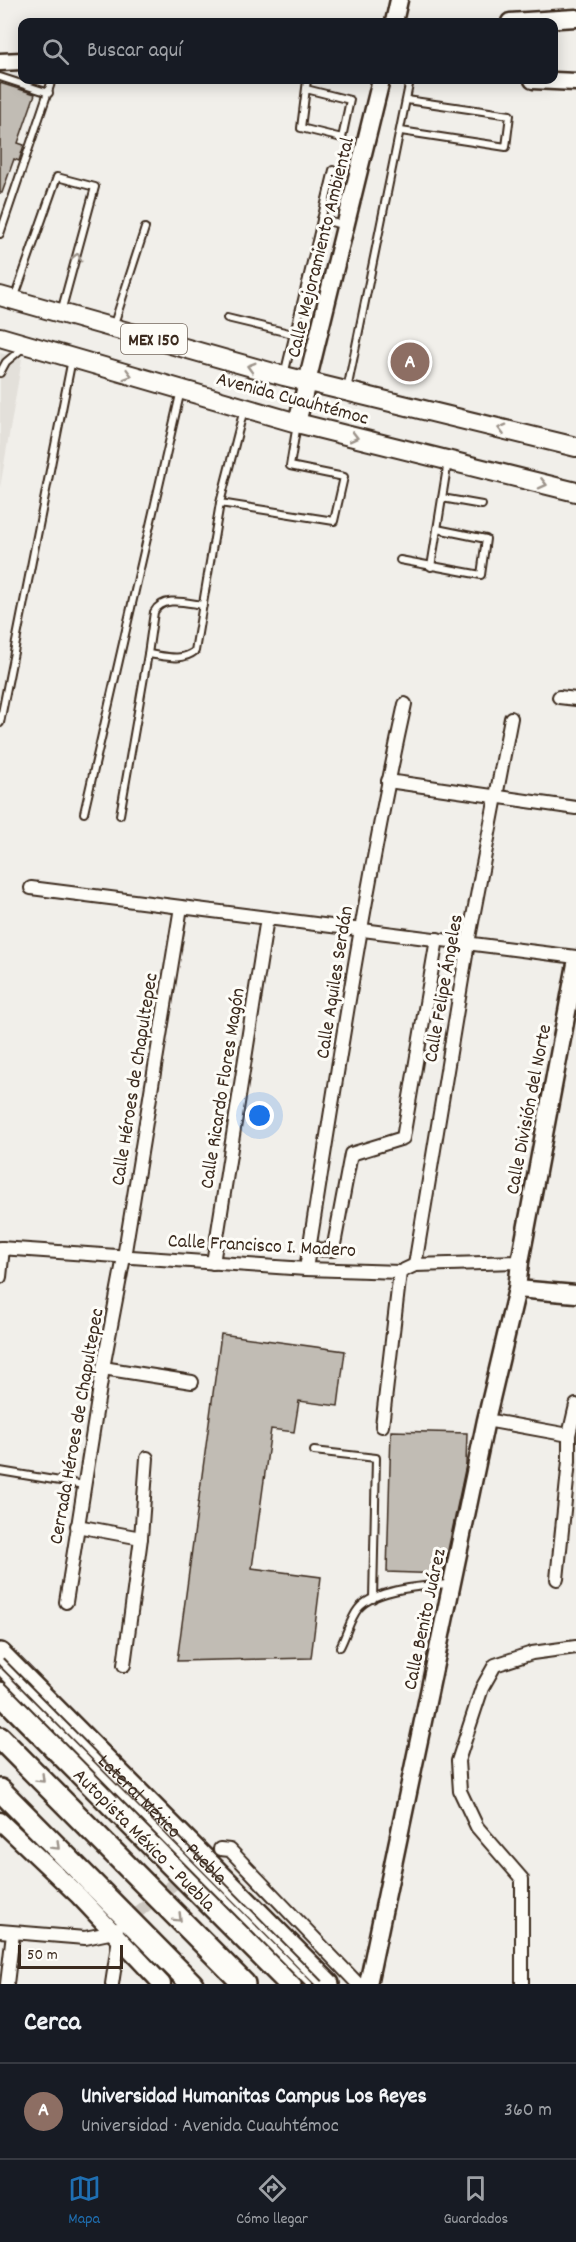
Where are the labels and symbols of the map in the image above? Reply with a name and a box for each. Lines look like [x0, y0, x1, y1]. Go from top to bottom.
street label: Calle Mejoramiento Ambiental [281, 134, 363, 361]
one-way arrow [69, 252, 82, 262]
road number: MEX 150 [121, 324, 187, 354]
pin: A [390, 340, 430, 385]
one-way arrow [247, 361, 257, 374]
street label: Avenida Cuauhtémoc [213, 366, 371, 434]
one-way arrow [123, 367, 133, 380]
one-way arrow [497, 423, 507, 436]
one-way arrow [348, 430, 358, 443]
one-way arrow [538, 477, 548, 490]
street label: Calle Aquiles Serdán [310, 904, 362, 1061]
street label: Calle Felipe Ángeles [418, 912, 472, 1065]
street label: Calle Héroes de Chapultepec [105, 971, 167, 1188]
street label: Calle Ricardo Flores Magón [194, 986, 254, 1191]
street label: Calle División del Norte [500, 1022, 560, 1197]
your location [245, 1101, 274, 1130]
street label: Calle Francisco I. Madero [167, 1228, 357, 1266]
street label: Cerrada Héroes de Chapultepec [43, 1306, 113, 1547]
street label: Calle Benito Juárez [397, 1546, 455, 1693]
street label: Lateral México - Puebla [90, 1749, 233, 1893]
street label: Autopista México - Puebla [65, 1763, 222, 1919]
one-way arrow [34, 1772, 45, 1783]
one-way arrow [50, 1839, 60, 1850]
one-way arrow [171, 1910, 182, 1921]
scale bar [18, 1942, 123, 1970]

